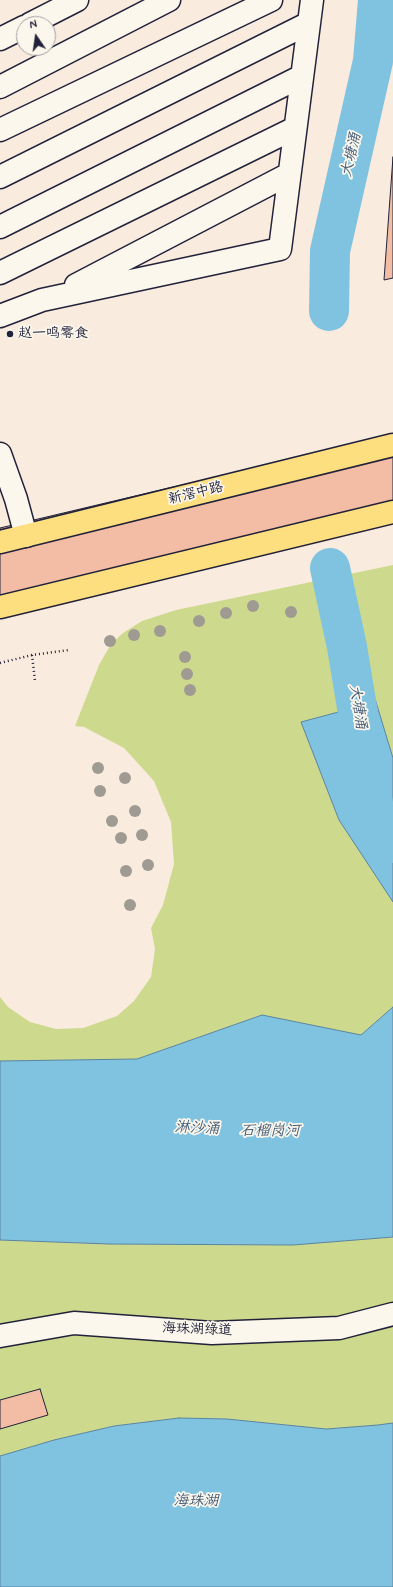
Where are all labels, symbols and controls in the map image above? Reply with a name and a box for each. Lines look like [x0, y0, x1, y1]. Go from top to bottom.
north arrow [16, 16, 56, 56]
text: N [28, 18, 39, 33]
water label: 大塘涌 [338, 131, 366, 179]
place label: 赵一鸣零食 [18, 326, 88, 342]
marker: 赵一鸣零食 [5, 329, 15, 339]
street label: 新滘中路 [167, 479, 225, 509]
water label: 大塘涌 [345, 683, 369, 731]
water label: 淋沙涌 [174, 1119, 220, 1139]
water label: 石榴岗河 [240, 1123, 300, 1141]
street label: 海珠湖绿道 [162, 1320, 232, 1340]
water label: 海珠湖 [174, 1493, 218, 1511]

